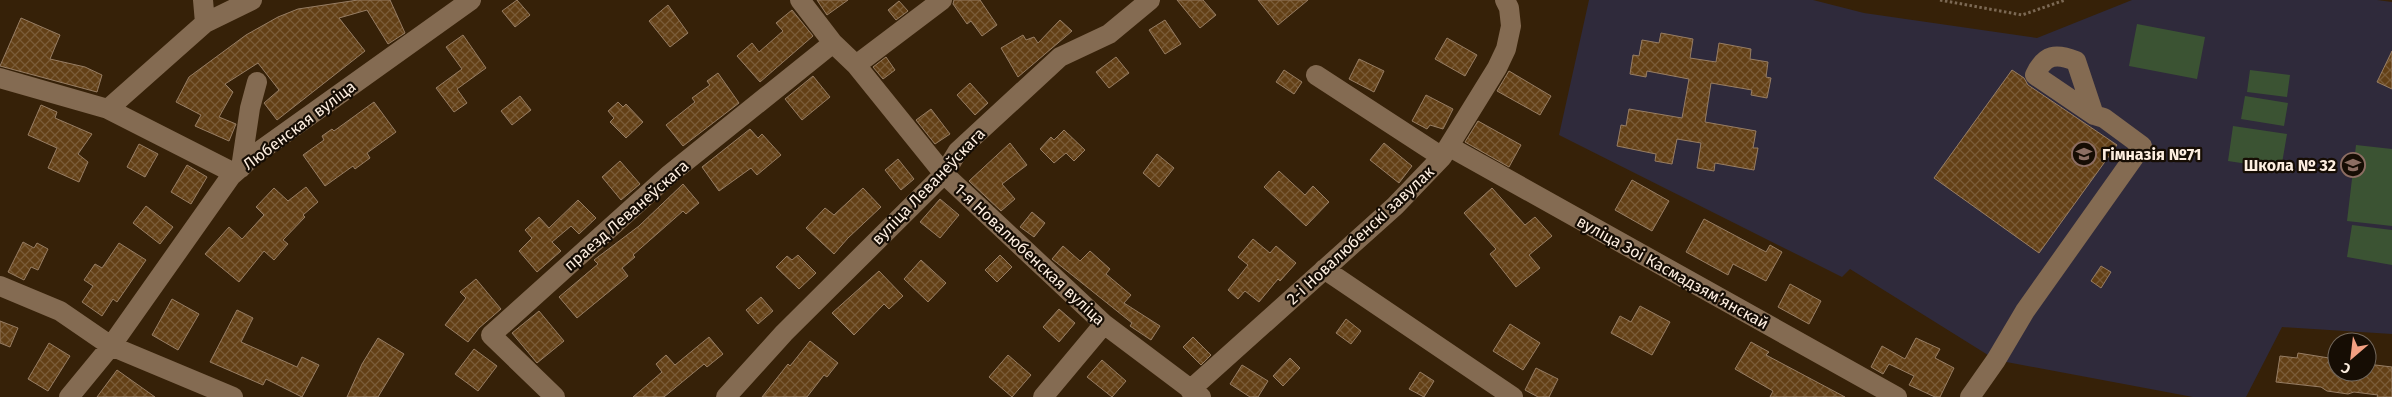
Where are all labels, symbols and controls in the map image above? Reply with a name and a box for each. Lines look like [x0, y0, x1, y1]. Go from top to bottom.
street label: Любенская вуліца [239, 77, 359, 174]
street label: вуліца Леванеўскага [868, 124, 989, 249]
school or university icon: Гімназія №71 [2071, 141, 2097, 167]
place label: Гімназія №71 [2102, 145, 2201, 164]
school or university icon: Школа № 32 [2340, 152, 2366, 178]
street label: праезд Леванеўскага [560, 156, 693, 275]
place label: Школа № 32 [2244, 156, 2336, 175]
street label: 2-і Новалюбенскі завулак [1283, 162, 1438, 309]
street label: 1-я Новалюбенская вуліца [950, 180, 1109, 329]
street label: вуліца Зоі Касмадзямʼянскай [1573, 212, 1772, 333]
north arrow [2327, 332, 2377, 382]
text: С [2339, 359, 2354, 377]

